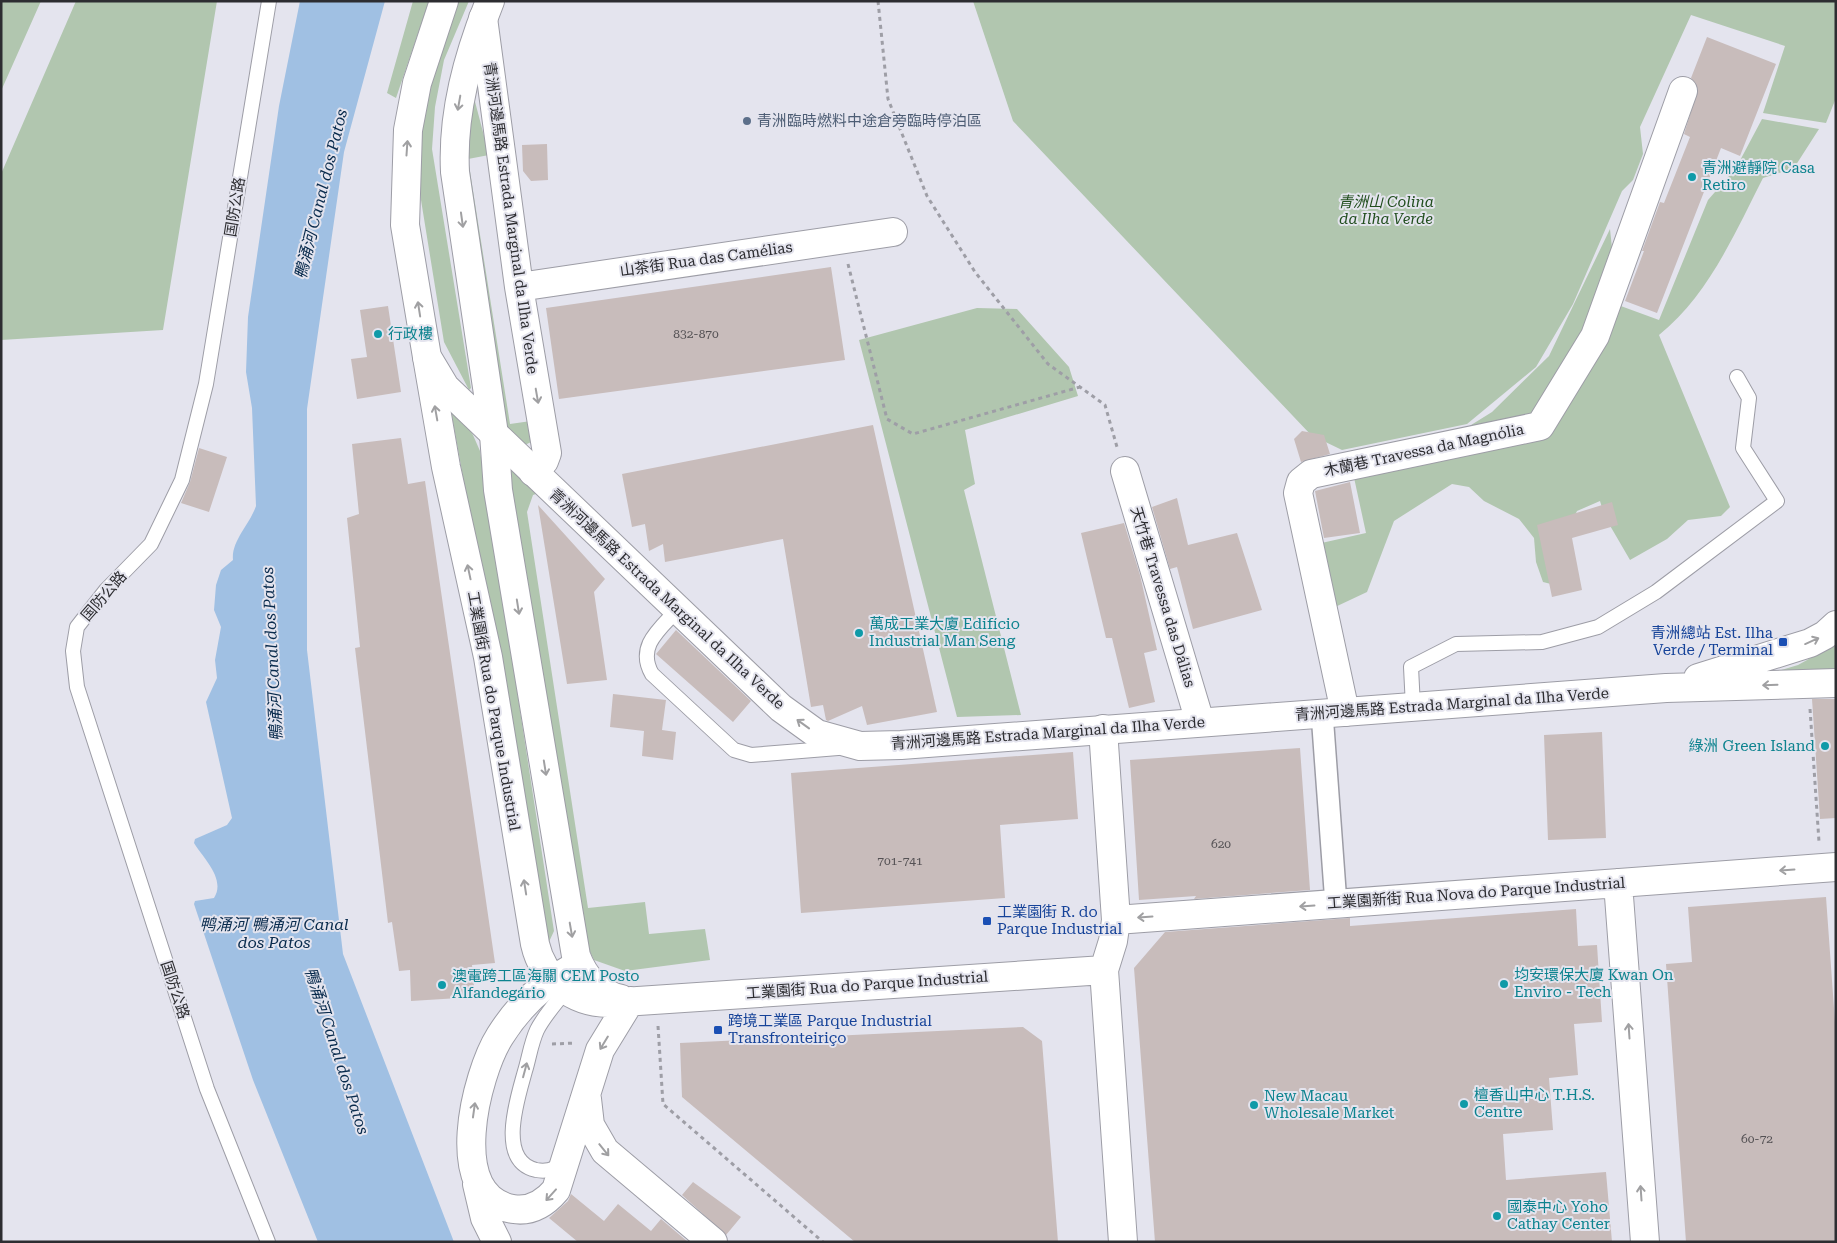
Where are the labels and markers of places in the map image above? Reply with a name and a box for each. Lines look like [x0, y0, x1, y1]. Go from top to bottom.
place label: 青洲臨時燃料中途倉旁臨時停泊區 [757, 112, 982, 130]
marker: 青洲臨時燃料中途倉旁臨時停泊區 [741, 115, 753, 127]
place label: 青洲避靜院 Casa Retiro [1702, 159, 1815, 194]
marker: 青洲避靜院 Casa Retiro [1686, 171, 1698, 183]
place label: 行政樓 [388, 325, 433, 343]
marker: 行政樓 [372, 328, 384, 340]
place label: 萬成工業大廈 Edifício Industrial Man Seng [869, 615, 1020, 650]
place label: 青洲總站 Est. Ilha Verde / Terminal [1651, 624, 1773, 659]
marker: 萬成工業大廈 Edifício Industrial Man Seng [853, 627, 865, 639]
marker: 青洲總站 Est. Ilha Verde / Terminal [1777, 636, 1789, 648]
place label: 綠洲 Green Island [1689, 737, 1815, 755]
marker: 綠洲 Green Island [1819, 740, 1831, 752]
place label: 工業園街 R. do Parque Industrial [997, 903, 1122, 938]
marker: 工業園街 R. do Parque Industrial [981, 915, 993, 927]
place label: 均安環保大廈 Kwan On Enviro - Tech [1514, 966, 1674, 1001]
place label: 澳電跨工區海關 CEM Posto Alfandegário [452, 967, 640, 1002]
marker: 均安環保大廈 Kwan On Enviro - Tech [1498, 978, 1510, 990]
marker: 澳電跨工區海關 CEM Posto Alfandegário [436, 979, 448, 991]
place label: 跨境工業區 Parque Industrial Transfronteiriço [728, 1012, 932, 1047]
marker: 跨境工業區 Parque Industrial Transfronteiriço [712, 1024, 724, 1036]
place label: 檀香山中心 T.H.S. Centre [1474, 1086, 1595, 1121]
place label: New Macau Wholesale Market [1264, 1087, 1395, 1122]
marker: 檀香山中心 T.H.S. Centre [1458, 1098, 1470, 1110]
marker: New Macau Wholesale Market [1248, 1099, 1260, 1111]
place label: 國泰中心 Yoho Cathay Center [1507, 1198, 1610, 1233]
marker: 國泰中心 Yoho Cathay Center [1491, 1210, 1503, 1222]

